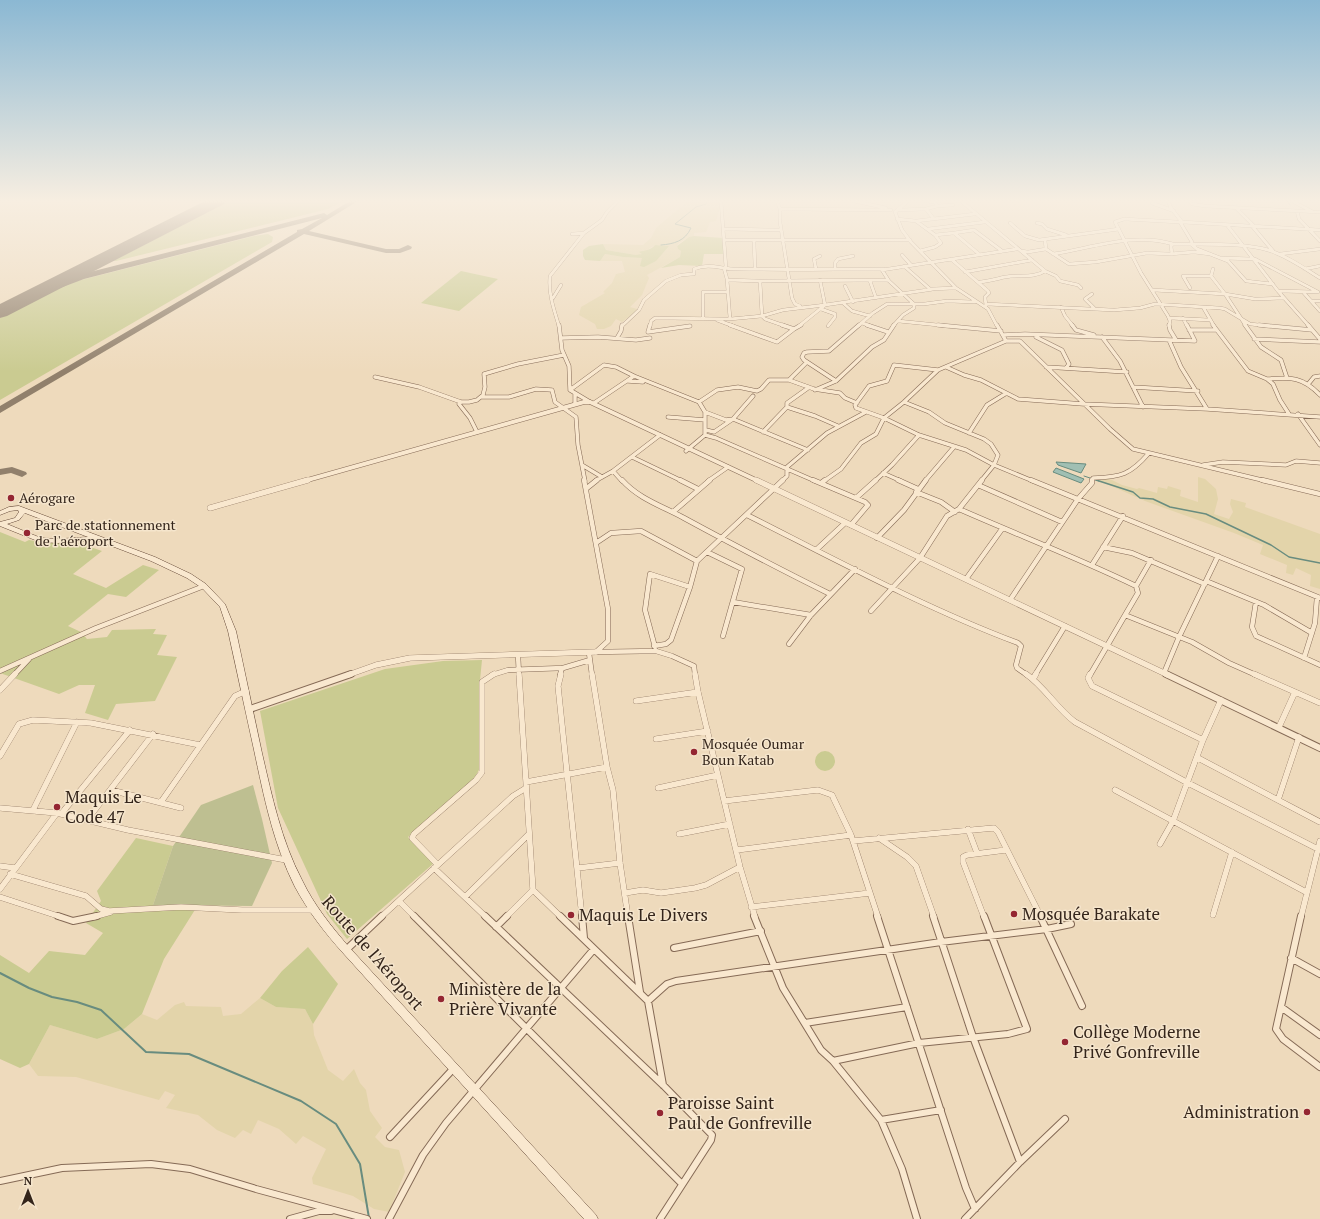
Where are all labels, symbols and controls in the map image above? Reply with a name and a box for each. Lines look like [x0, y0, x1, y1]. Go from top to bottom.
place label: Aérogare [19, 488, 75, 507]
marker: Aérogare [6, 493, 16, 503]
place label: Parc de stationnement de l'aéroport [35, 515, 177, 550]
marker: Parc de stationnement de l'aéroport [22, 528, 32, 538]
place label: Mosquée Oumar Boun Katab [702, 734, 805, 769]
marker: Mosquée Oumar Boun Katab [689, 747, 699, 757]
place label: Maquis Le Code 47 [65, 785, 142, 828]
marker: Maquis Le Code 47 [52, 802, 62, 812]
street label: Route de l'Aéroport [317, 890, 430, 1015]
place label: Mosquée Barakate [1022, 902, 1160, 925]
place label: Maquis Le Divers [579, 903, 708, 926]
marker: Mosquée Barakate [1009, 909, 1019, 919]
marker: Maquis Le Divers [566, 910, 576, 920]
place label: Ministère de la Prière Vivante [449, 977, 562, 1020]
marker: Ministère de la Prière Vivante [436, 994, 446, 1004]
place label: Collège Moderne Privé Gonfreville [1073, 1020, 1201, 1063]
marker: Collège Moderne Privé Gonfreville [1060, 1037, 1070, 1047]
place label: Paroisse Saint Paul de Gonfreville [668, 1091, 812, 1134]
place label: Administration [1183, 1100, 1299, 1123]
marker: Administration [1302, 1107, 1312, 1117]
marker: Paroisse Saint Paul de Gonfreville [655, 1108, 665, 1118]
north arrow [8, 1171, 48, 1211]
text: N [24, 1174, 33, 1188]

